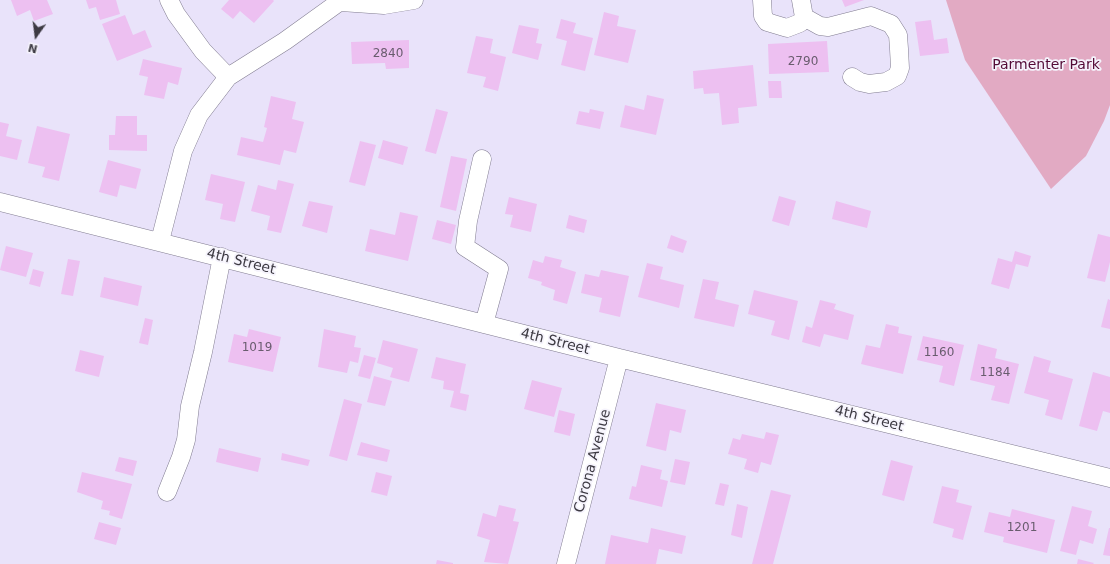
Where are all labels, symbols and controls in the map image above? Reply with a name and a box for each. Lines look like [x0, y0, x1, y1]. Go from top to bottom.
north arrow [16, 16, 56, 56]
text: N [27, 41, 39, 56]
house number: 2840 [373, 47, 403, 61]
house number: 2790 [788, 55, 818, 69]
park label: Parmenter Park [992, 57, 1100, 73]
street label: 4th Street [205, 245, 277, 279]
street label: 4th Street [519, 325, 591, 359]
house number: 1019 [242, 341, 272, 355]
house number: 1160 [924, 346, 954, 360]
house number: 1184 [980, 366, 1010, 380]
street label: 4th Street [833, 402, 905, 436]
street label: Corona Avenue [571, 408, 615, 514]
house number: 1201 [1007, 521, 1037, 535]

